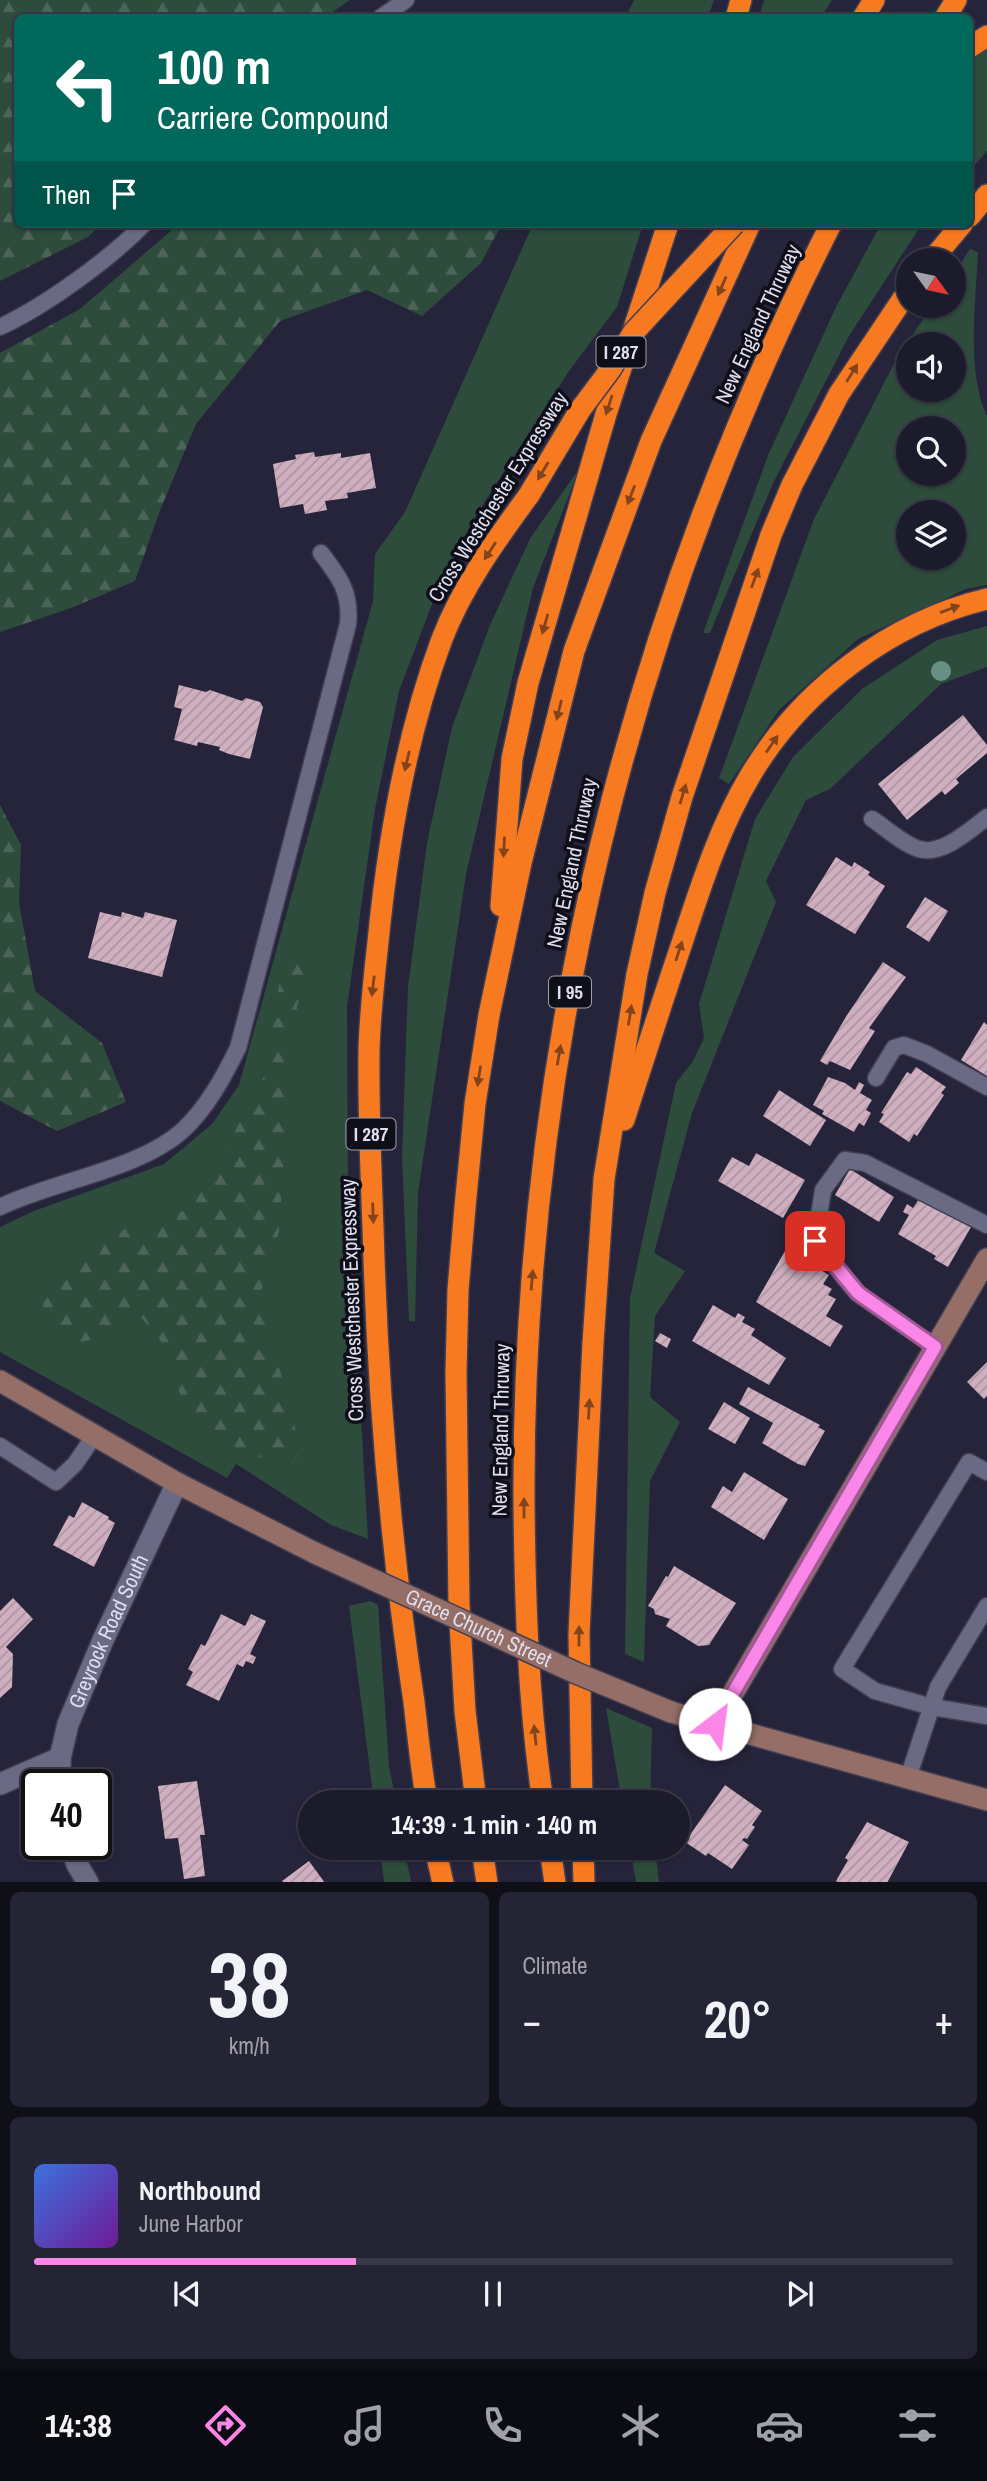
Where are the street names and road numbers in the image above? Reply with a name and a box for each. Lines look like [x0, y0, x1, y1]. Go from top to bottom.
street label: New England Thruway [708, 239, 807, 408]
road number: I 287 [596, 336, 646, 368]
street label: Cross Westchester Expressway [421, 386, 574, 607]
street label: New England Thruway [539, 775, 604, 950]
road number: I 95 [549, 976, 591, 1008]
road number: I 287 [346, 1118, 396, 1150]
street label: Cross Westchester Expressway [333, 1178, 370, 1422]
street label: New England Thruway [484, 1343, 517, 1517]
street label: Greyrock Road South [61, 1550, 155, 1713]
street label: Grace Church Street [401, 1582, 557, 1674]

